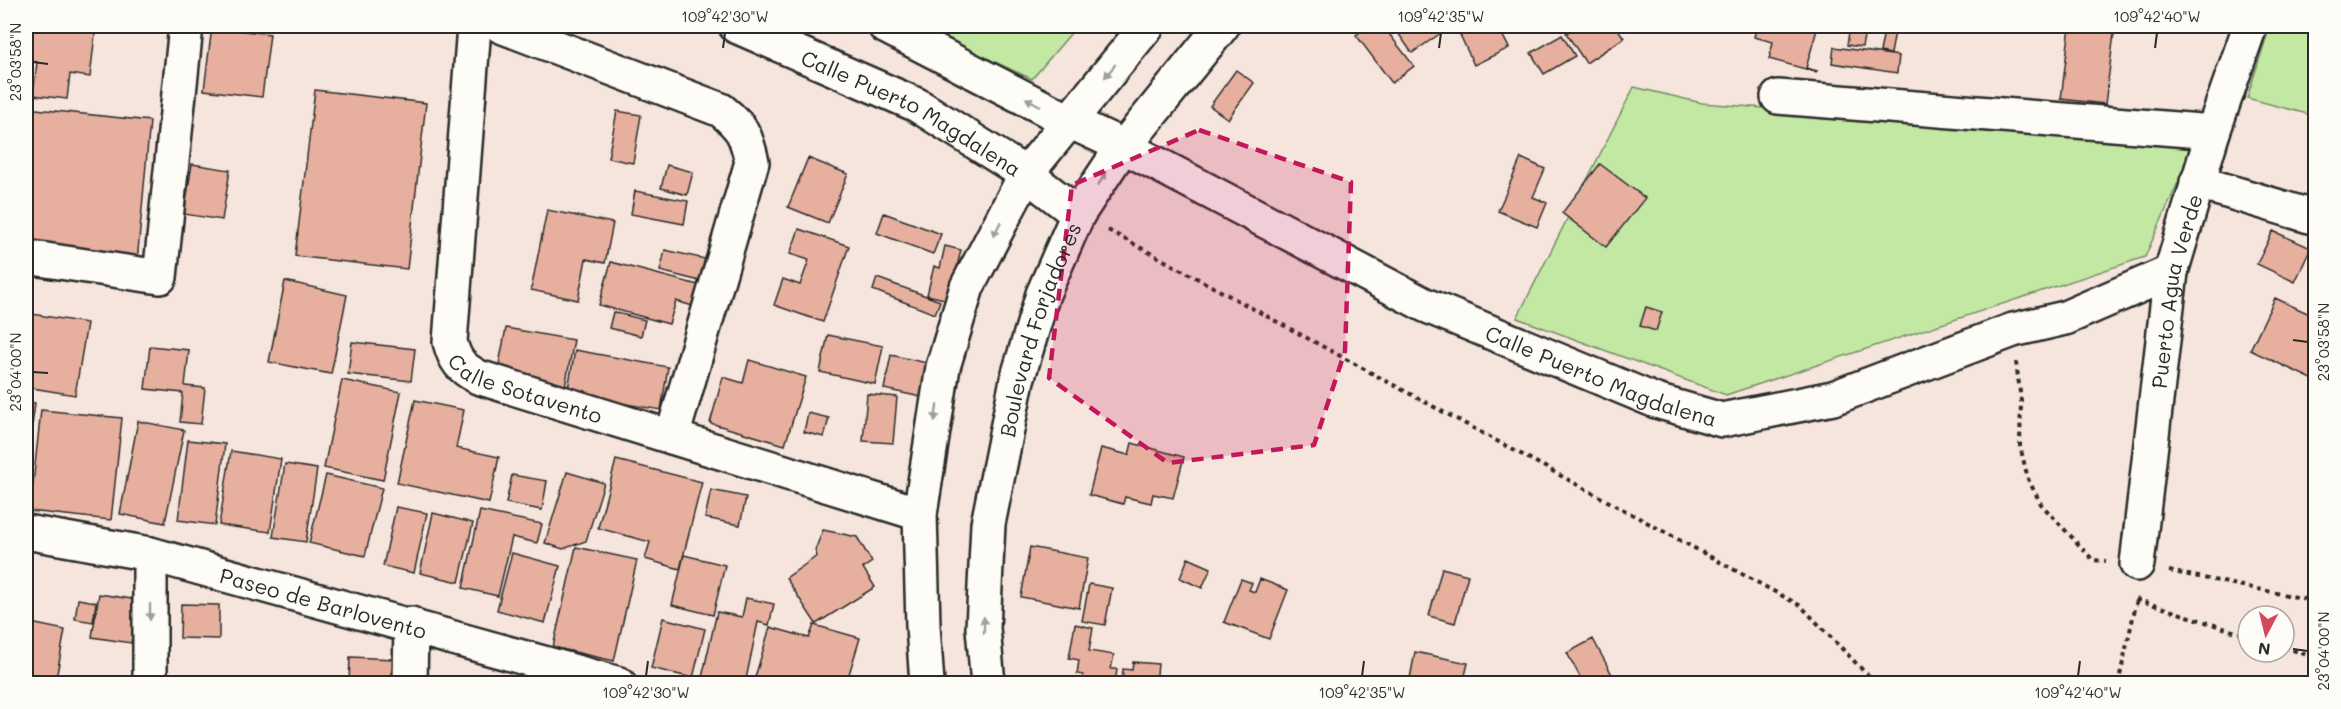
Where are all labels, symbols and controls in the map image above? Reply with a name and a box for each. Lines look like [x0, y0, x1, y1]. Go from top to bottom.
text: 109°42'30"W [681, 6, 769, 26]
text: 109°42'35"W [1397, 6, 1485, 26]
text: 109°42'40"W [2113, 6, 2201, 26]
text: 23°03'58"N [5, 23, 25, 101]
street label: Calle Puerto Magdalena [797, 43, 1027, 181]
one-way arrow [1103, 63, 1116, 79]
one-way arrow [1024, 97, 1041, 107]
one-way arrow [1097, 171, 1108, 187]
street label: Puerto Agua Verde [2144, 191, 2207, 390]
street label: Boulevard Forjadores [992, 218, 1086, 439]
one-way arrow [993, 220, 1003, 238]
text: 23°03'58"N [2313, 303, 2333, 381]
street label: Calle Puerto Magdalena [1482, 318, 1720, 431]
text: 23°04'00"N [5, 332, 25, 412]
street label: Calle Sotavento [443, 348, 606, 428]
one-way arrow [931, 403, 940, 422]
street label: Paseo de Barlovento [217, 561, 430, 644]
one-way arrow [145, 603, 155, 622]
north arrow [2236, 604, 2296, 664]
text: 23°04'00"N [2313, 611, 2333, 691]
one-way arrow [979, 616, 989, 635]
text: N [2257, 638, 2271, 661]
text: 109°42'30"W [602, 682, 690, 702]
text: 109°42'35"W [1318, 682, 1406, 702]
text: 109°42'40"W [2034, 682, 2122, 702]

